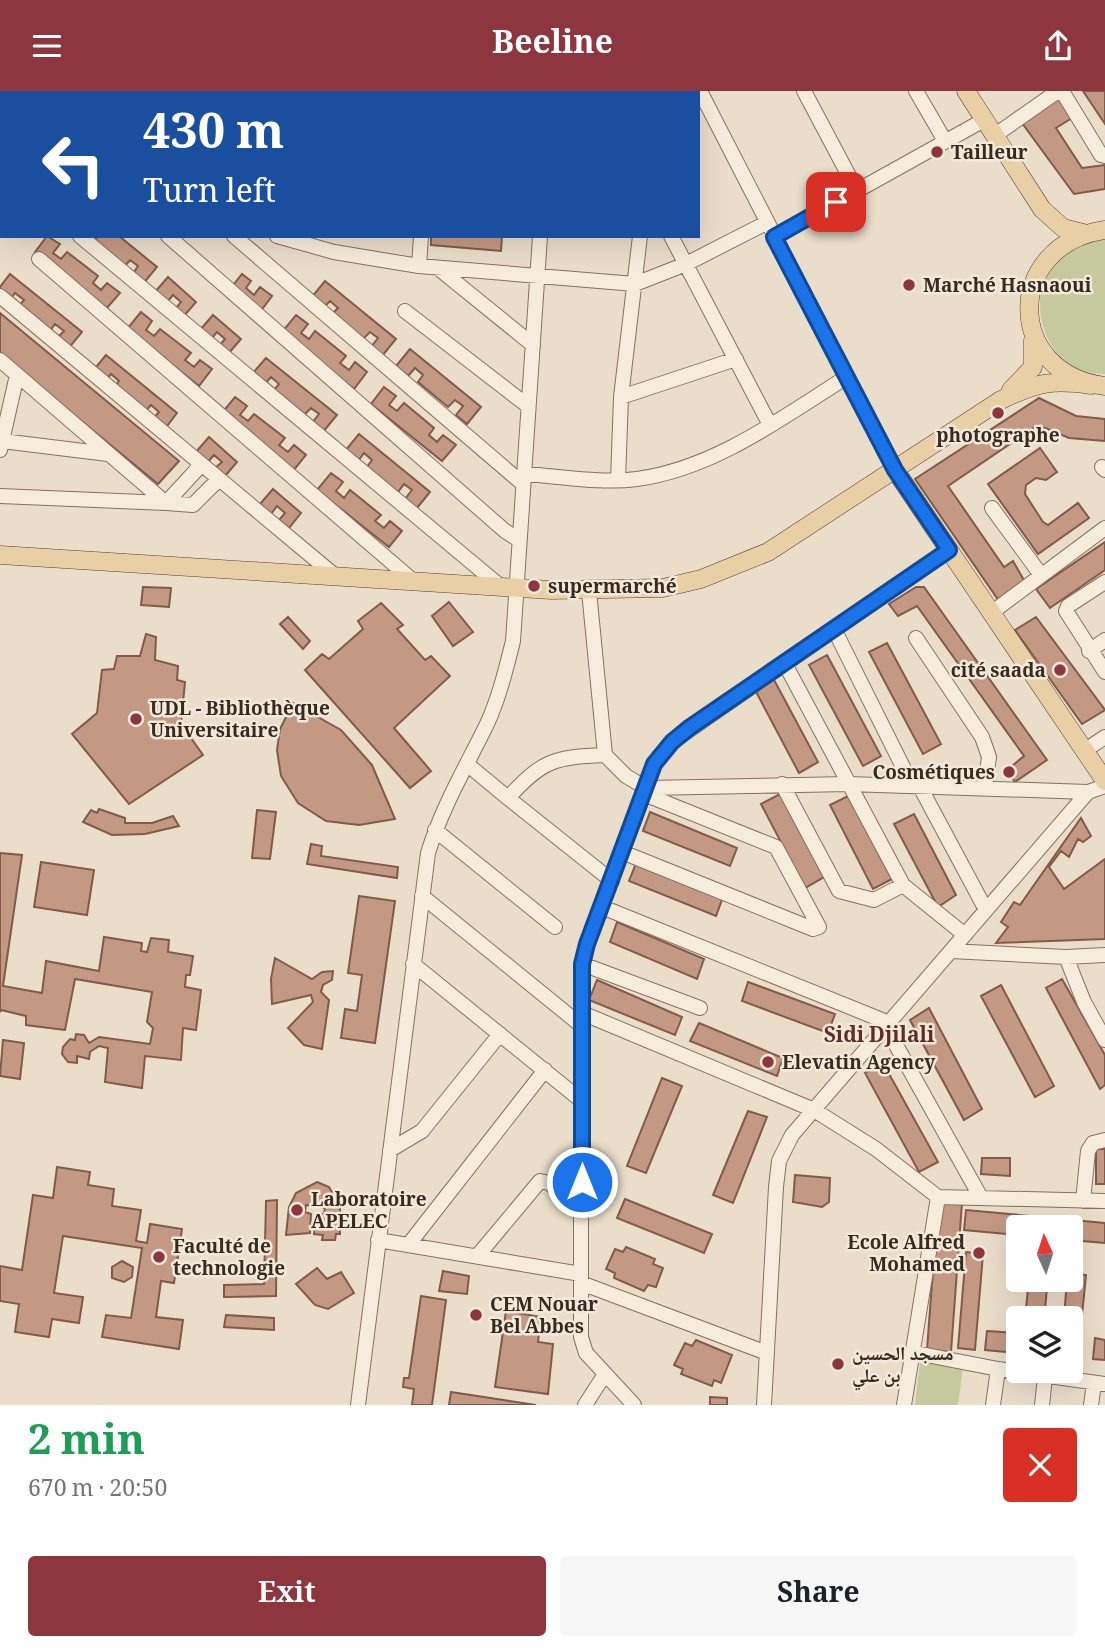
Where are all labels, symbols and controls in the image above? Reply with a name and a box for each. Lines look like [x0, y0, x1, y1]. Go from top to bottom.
text: Beeline [492, 19, 613, 73]
icon: menu [28, 27, 66, 65]
icon: share [1039, 27, 1077, 65]
text: 430 m [143, 96, 284, 179]
icon: left [28, 119, 119, 210]
place label: Tailleur [951, 139, 1028, 171]
marker: Tailleur [929, 144, 945, 160]
text: Turn left [143, 168, 276, 222]
pin [806, 172, 866, 232]
icon: arrive [817, 183, 855, 221]
place label: Marché Hasnaoui [923, 272, 1092, 304]
marker: Marché Hasnaoui [901, 277, 917, 293]
marker: photographe [990, 405, 1006, 421]
place label: photographe [936, 422, 1060, 454]
place label: supermarché [548, 573, 677, 605]
marker: supermarché [526, 578, 542, 594]
place label: cité saada [951, 657, 1046, 689]
marker: cité saada [1052, 662, 1068, 678]
place label: UDL - Bibliothèque Universitaire [150, 695, 330, 749]
marker: UDL - Bibliothèque Universitaire [128, 711, 144, 727]
place label: Cosmétiques [873, 759, 995, 791]
marker: Cosmétiques [1001, 764, 1017, 780]
district label: Sidi Djilali [824, 1020, 935, 1055]
place label: Elevatin Agency [782, 1049, 935, 1081]
marker: Elevatin Agency [760, 1054, 776, 1070]
position arrow [545, 1145, 619, 1219]
place label: Laboratoire APELEC [311, 1186, 427, 1240]
marker: Laboratoire APELEC [289, 1202, 305, 1218]
north arrow [1006, 1215, 1083, 1291]
map controls [1006, 1215, 1083, 1383]
place label: Ecole Alfred Mohamed [847, 1229, 966, 1283]
place label: Faculté de technologie [173, 1233, 285, 1287]
marker: Ecole Alfred Mohamed [971, 1245, 987, 1261]
marker: Faculté de technologie [151, 1249, 167, 1265]
place label: CEM Nouar Bel Abbes [490, 1291, 598, 1345]
button: layers [1006, 1306, 1083, 1383]
marker: CEM Nouar Bel Abbes [468, 1307, 484, 1323]
place label: مسجد الحسين بن علي [852, 1340, 954, 1394]
marker: مسجد الحسين بن علي [830, 1356, 846, 1372]
text: 2 min [28, 1409, 145, 1481]
button: close [1003, 1428, 1077, 1502]
text: 670 m · 20:50 [28, 1471, 167, 1511]
button: Exit [28, 1556, 546, 1636]
button: Share [560, 1556, 1077, 1636]

